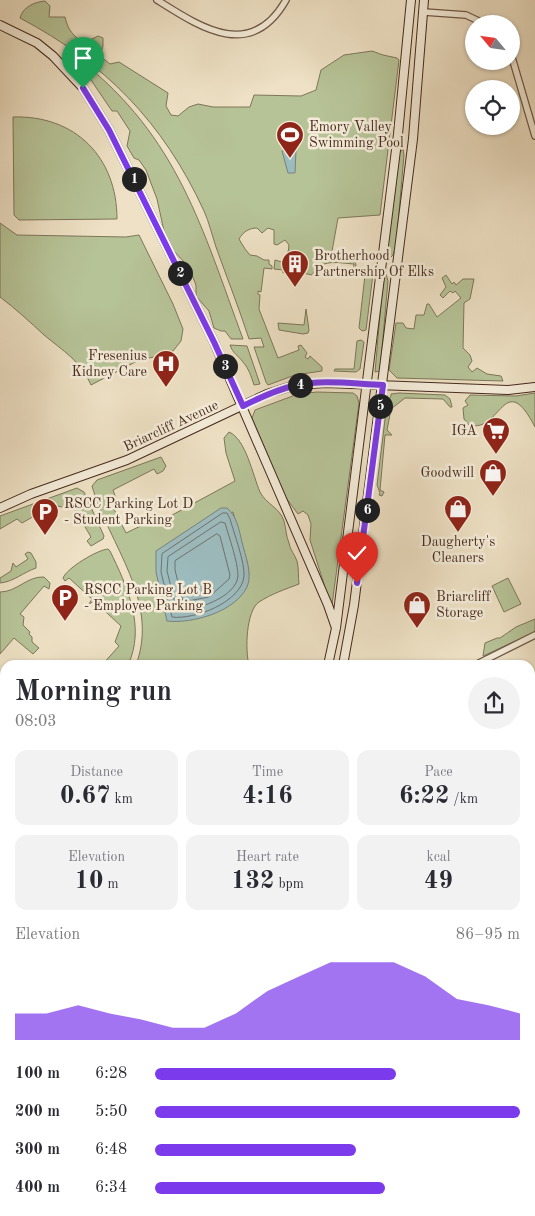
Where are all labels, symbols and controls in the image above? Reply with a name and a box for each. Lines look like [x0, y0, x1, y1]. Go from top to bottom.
north arrow [465, 15, 520, 70]
map controls [465, 15, 520, 135]
pin [62, 37, 104, 88]
icon: arrive [69, 44, 97, 72]
button: locate [465, 80, 520, 135]
sports icon: Emory Valley Swimming Pool [275, 120, 305, 159]
place label: Emory Valley Swimming Pool [309, 120, 404, 150]
pin: 1 [122, 166, 146, 192]
text: 1 [130, 172, 139, 186]
building icon: Brotherhood Partnership Of Elks [280, 249, 310, 288]
place label: Brotherhood Partnership Of Elks [314, 249, 434, 279]
pin: 2 [168, 260, 192, 286]
text: 2 [176, 266, 185, 280]
place label: Fresenius Kidney Care [72, 349, 147, 379]
hospital icon: Fresenius Kidney Care [151, 349, 181, 388]
pin: 3 [212, 354, 238, 378]
text: 3 [221, 359, 230, 373]
pin: 4 [288, 372, 312, 398]
text: 4 [296, 378, 305, 392]
pin: 5 [368, 394, 392, 418]
street label: Briarcliff Avenue [121, 398, 221, 454]
text: 5 [376, 399, 385, 413]
supermarket icon: IGA [481, 416, 511, 455]
place label: IGA [451, 424, 477, 438]
shop icon: Goodwill [478, 458, 508, 497]
place label: Goodwill [421, 466, 474, 480]
shop icon: Daugherty's Cleaners [443, 494, 473, 533]
parking icon: RSCC Parking Lot D - Student Parking [30, 497, 60, 536]
place label: RSCC Parking Lot D - Student Parking [64, 497, 193, 527]
pin: 6 [354, 498, 380, 522]
text: 6 [363, 503, 372, 517]
pin [336, 532, 378, 583]
place label: Daugherty's Cleaners [421, 535, 495, 565]
icon: check [343, 539, 371, 567]
parking icon: RSCC Parking Lot B - Employee Parking [50, 583, 80, 622]
place label: RSCC Parking Lot B - Employee Parking [84, 583, 212, 613]
shop icon: Briarcliff Storage [402, 590, 432, 629]
place label: Briarcliff Storage [436, 590, 492, 620]
button: share [468, 677, 520, 729]
text: Morning run [15, 679, 172, 707]
text: 08:03 [15, 714, 57, 730]
text: Distance [70, 765, 123, 779]
text: Time [252, 765, 283, 779]
text: Pace [424, 765, 453, 779]
text: 0.67 [60, 784, 111, 809]
text: 4:16 [242, 784, 293, 809]
text: 6:22 [399, 784, 449, 809]
text: km [111, 792, 133, 806]
text: /km [449, 792, 478, 806]
text: Elevation [68, 850, 125, 864]
text: Heart rate [236, 850, 299, 864]
text: kcal [426, 850, 451, 864]
text: 10 [74, 869, 103, 894]
text: 132 [231, 869, 275, 894]
text: 49 [424, 869, 453, 894]
text: m [103, 877, 119, 891]
text: bpm [275, 877, 304, 891]
text: Elevation [15, 927, 80, 943]
text: 86–95 m [456, 927, 520, 943]
text: 100 m [15, 1066, 60, 1082]
text: 6:28 [95, 1066, 127, 1082]
text: 200 m [15, 1104, 60, 1120]
text: 5:50 [95, 1104, 127, 1120]
text: 300 m [15, 1142, 60, 1158]
text: 6:48 [95, 1142, 127, 1158]
text: 400 m [15, 1180, 60, 1196]
text: 6:34 [95, 1180, 127, 1196]

